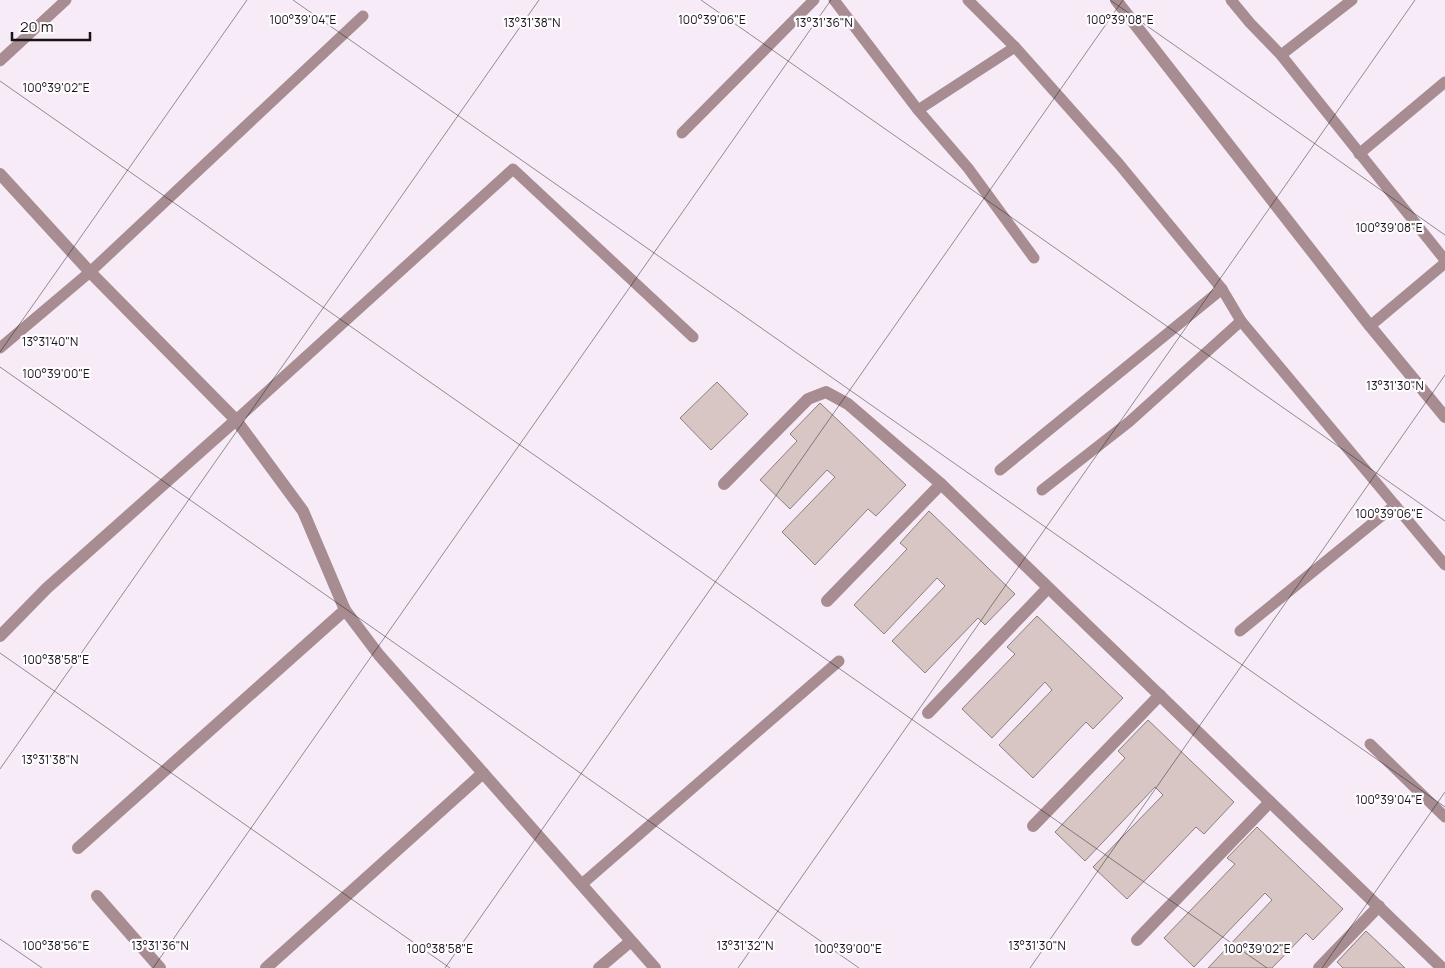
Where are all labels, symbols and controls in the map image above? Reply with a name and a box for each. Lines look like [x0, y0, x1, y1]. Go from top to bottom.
scale bar [12, 10, 90, 42]
text: 100°39'04"E [270, 11, 337, 28]
text: 100°39'06"E [678, 11, 746, 28]
text: 100°39'08"E [1086, 11, 1154, 28]
text: 13°31'38"N [503, 14, 561, 31]
text: 13°31'36"N [795, 14, 853, 31]
text: 20 m [20, 16, 53, 37]
text: 100°39'02"E [22, 79, 90, 96]
text: 100°39'08"E [1355, 219, 1423, 236]
text: 13°31'40"N [22, 333, 78, 350]
text: 100°39'00"E [22, 365, 90, 382]
text: 13°31'30"N [1366, 377, 1424, 394]
text: 100°39'06"E [1355, 505, 1423, 522]
text: 100°38'58"E [23, 651, 89, 668]
text: 13°31'38"N [21, 751, 79, 768]
text: 100°39'04"E [1356, 791, 1423, 808]
text: 100°38'56"E [23, 937, 90, 954]
text: 13°31'36"N [131, 937, 189, 954]
text: 13°31'32"N [717, 937, 774, 954]
text: 13°31'30"N [1008, 937, 1066, 954]
text: 100°38'58"E [407, 940, 473, 957]
text: 100°39'00"E [814, 940, 882, 957]
text: 100°39'02"E [1223, 940, 1291, 957]

